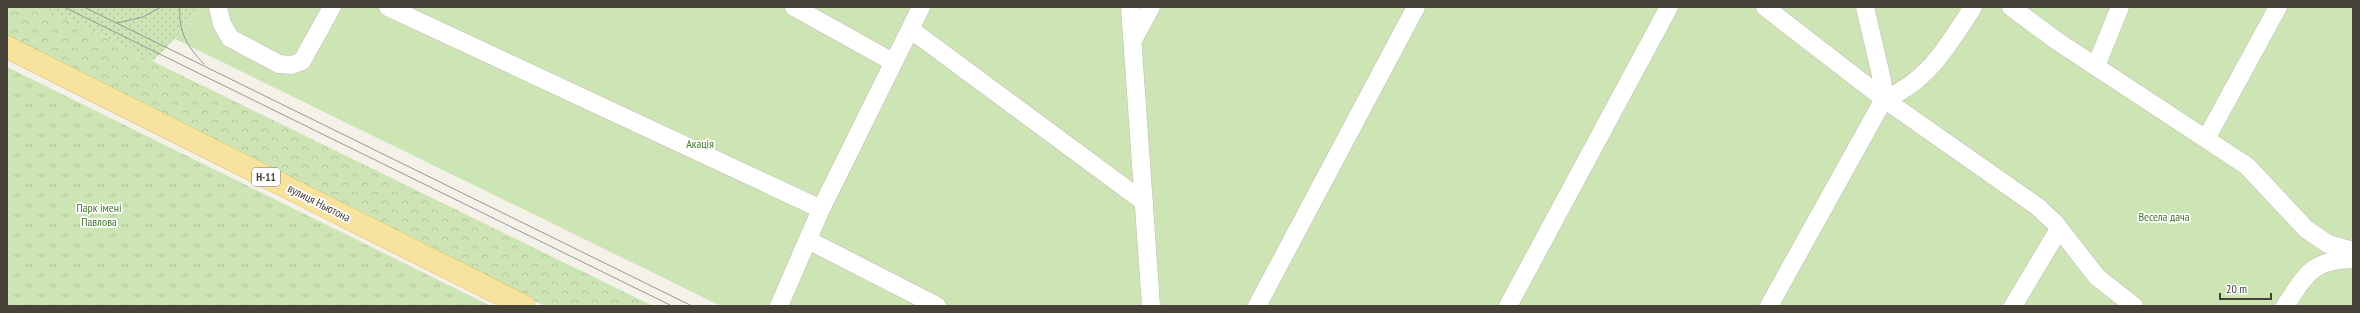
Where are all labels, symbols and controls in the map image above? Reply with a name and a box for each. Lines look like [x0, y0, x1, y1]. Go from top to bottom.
park label: Акація [686, 136, 714, 151]
road number: Н-11 [252, 168, 280, 186]
street label: вулиця Ньютона [285, 180, 353, 225]
park label: Парк імені Павлова [76, 200, 122, 229]
park label: Весела дача [2138, 209, 2190, 224]
scale bar [2220, 275, 2271, 301]
text: 20 m [2226, 281, 2247, 296]

